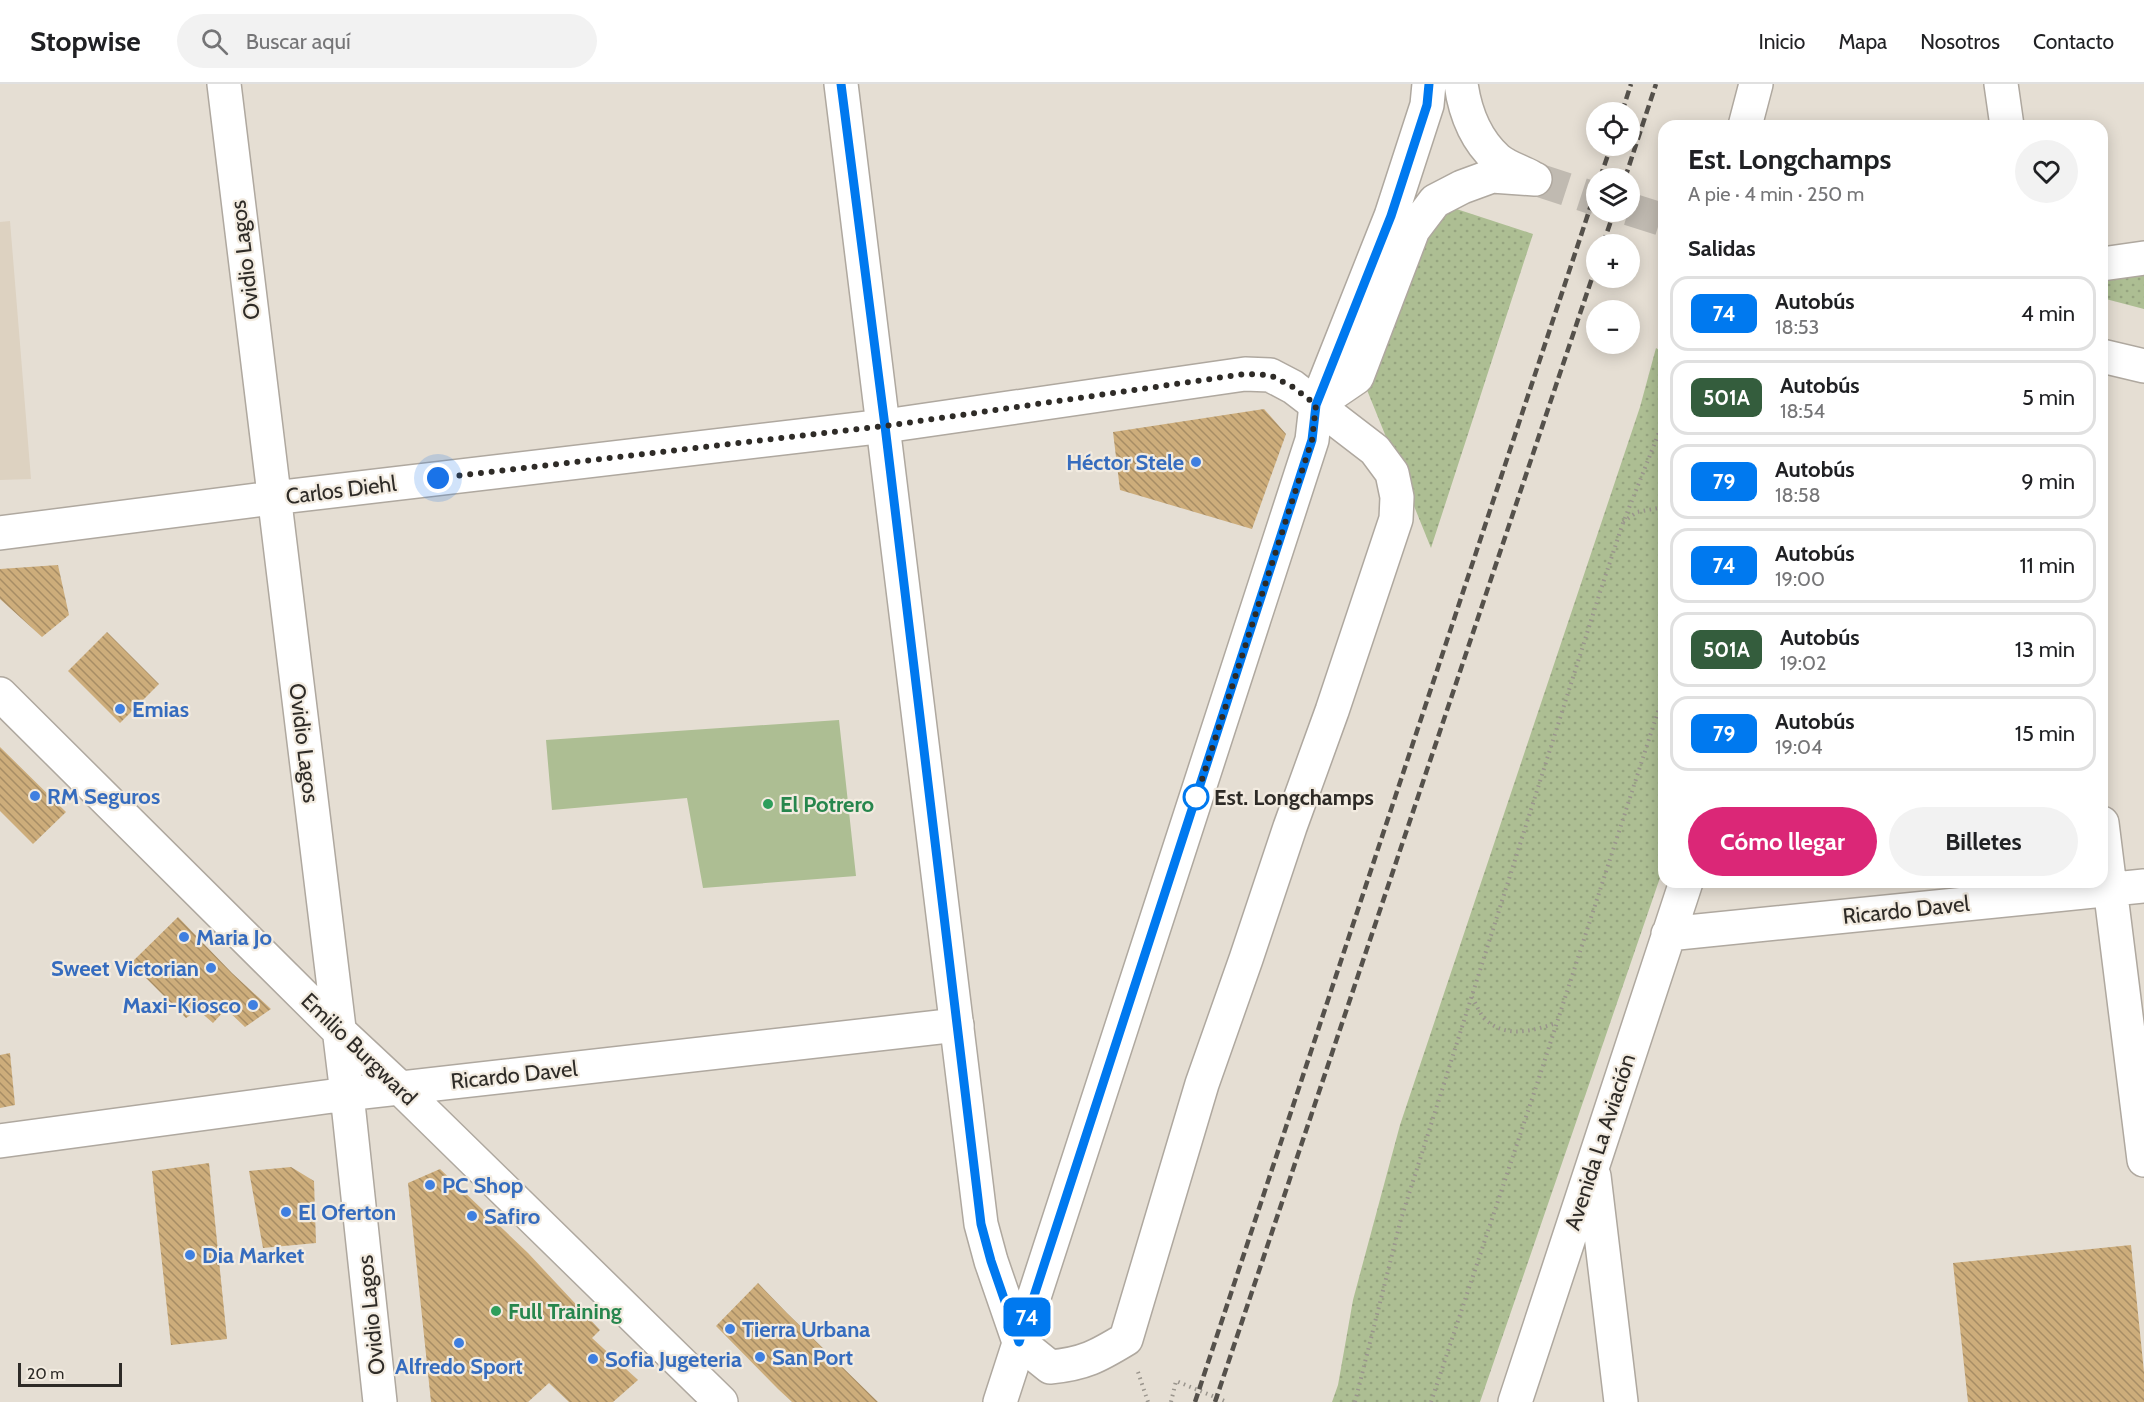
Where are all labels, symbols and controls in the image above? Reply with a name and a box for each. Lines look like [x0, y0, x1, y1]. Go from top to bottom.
search box [177, 14, 597, 68]
text: Stopwise [30, 24, 141, 58]
icon: search [198, 25, 231, 58]
text: Buscar aquí [246, 28, 351, 55]
text: Inicio [1758, 29, 1805, 54]
text: Mapa [1838, 29, 1887, 54]
text: Nosotros [1920, 29, 2000, 54]
text: Contacto [2033, 29, 2114, 54]
map controls [1586, 102, 1640, 354]
button: locate [1586, 102, 1640, 156]
button: heart [2015, 140, 2078, 203]
text: Est. Longchamps [1688, 142, 1891, 176]
button: layers [1586, 168, 1640, 222]
text: A pie · 4 min · 250 m [1688, 182, 1864, 206]
street label: Ovidio Lagos [224, 199, 266, 321]
button: + [1586, 234, 1640, 288]
text: Salidas [1688, 235, 1756, 262]
text: Autobús [1775, 288, 1855, 315]
button: − [1586, 300, 1640, 354]
text: 4 min [2021, 300, 2075, 327]
text: 74 [1712, 301, 1736, 326]
text: 18:53 [1775, 315, 1819, 339]
text: Autobús [1780, 372, 1860, 399]
text: 5 min [2022, 384, 2075, 411]
text: 501A [1703, 385, 1750, 410]
text: 18:54 [1780, 399, 1825, 423]
place label: Héctor Stele [1066, 449, 1184, 476]
marker: Héctor Stele [1189, 455, 1203, 469]
text: Autobús [1775, 456, 1855, 483]
your location [423, 463, 453, 493]
text: 9 min [2021, 468, 2075, 495]
text: 79 [1713, 469, 1735, 494]
street label: Carlos Diehl [284, 470, 399, 510]
text: 18:58 [1775, 483, 1821, 507]
text: Autobús [1775, 540, 1855, 567]
text: 11 min [2019, 552, 2075, 579]
text: 74 [1712, 553, 1736, 578]
text: 19:00 [1775, 567, 1825, 591]
text: Autobús [1780, 624, 1860, 651]
text: 13 min [2015, 636, 2075, 663]
text: 501A [1703, 637, 1750, 662]
text: 19:02 [1780, 651, 1826, 675]
street label: Ovidio Lagos [283, 682, 325, 804]
place label: Emias [132, 696, 189, 723]
marker: Emias [113, 702, 127, 716]
text: Autobús [1775, 708, 1855, 735]
text: 15 min [2015, 720, 2075, 747]
text: 79 [1713, 721, 1735, 746]
text: 19:04 [1775, 735, 1823, 759]
place label: RM Seguros [47, 783, 160, 810]
marker: Est. Longchamps [1183, 784, 1209, 810]
place label: Est. Longchamps [1214, 784, 1374, 811]
marker: RM Seguros [28, 789, 42, 803]
place label: El Potrero [780, 791, 874, 818]
marker: El Potrero [761, 797, 775, 811]
button: Cómo llegar [1688, 807, 1877, 876]
button: Billetes [1889, 807, 2078, 876]
street label: Ricardo Davel [1841, 890, 1972, 930]
place label: Maria Jo [196, 924, 272, 951]
marker: Maria Jo [177, 930, 191, 944]
place label: Sweet Victorian [51, 955, 199, 982]
marker: Sweet Victorian [204, 961, 218, 975]
street label: Emilio Burgward [295, 987, 423, 1111]
place label: Maxi-Kiosco [123, 992, 241, 1019]
marker: Maxi-Kiosco [246, 998, 260, 1012]
street label: Avenida La Aviación [1559, 1050, 1641, 1234]
street label: Ricardo Davel [449, 1055, 580, 1095]
place label: PC Shop [442, 1172, 523, 1199]
marker: PC Shop [423, 1178, 437, 1192]
place label: El Oferton [298, 1199, 396, 1226]
place label: Safiro [484, 1203, 540, 1230]
marker: El Oferton [279, 1205, 293, 1219]
marker: Safiro [465, 1209, 479, 1223]
place label: Dia Market [202, 1242, 305, 1269]
marker: Dia Market [183, 1248, 197, 1262]
street label: Ovidio Lagos [351, 1254, 391, 1376]
place label: Full Training [508, 1298, 622, 1325]
line badge: 74 [1000, 1298, 1054, 1336]
marker: Full Training [489, 1304, 503, 1318]
text: 74 [1015, 1305, 1039, 1330]
place label: Tierra Urbana [742, 1316, 870, 1343]
marker: Tierra Urbana [723, 1322, 737, 1336]
marker: Alfredo Sport [452, 1336, 466, 1350]
place label: San Port [772, 1344, 853, 1371]
place label: Sofia Jugeteria [605, 1346, 742, 1373]
marker: San Port [753, 1350, 767, 1364]
marker: Sofia Jugeteria [586, 1352, 600, 1366]
place label: Alfredo Sport [395, 1353, 523, 1380]
scale bar [18, 1360, 122, 1388]
text: 20 m [27, 1364, 64, 1383]

